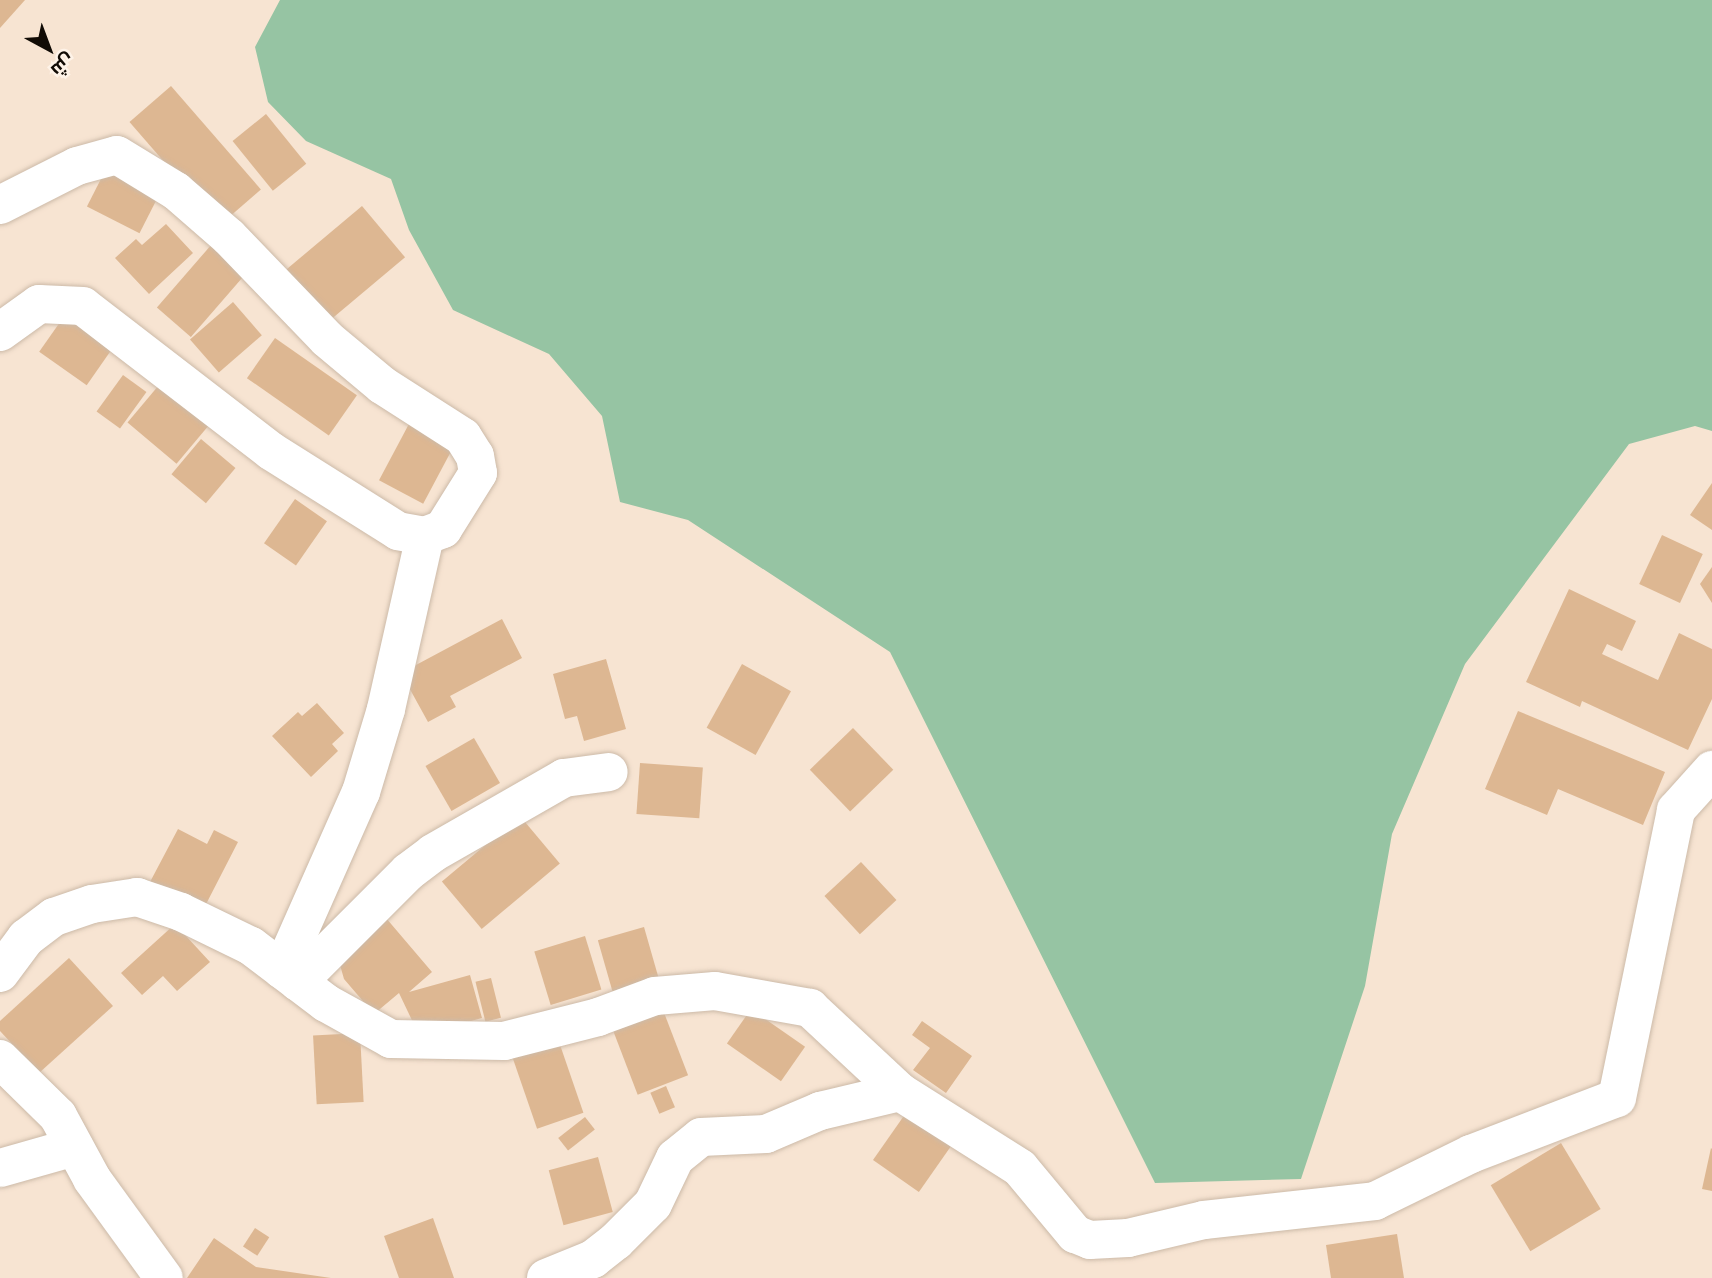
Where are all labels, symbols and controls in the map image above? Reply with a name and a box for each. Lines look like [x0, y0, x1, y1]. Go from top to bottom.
north arrow [14, 14, 84, 84]
text: ش [46, 49, 80, 82]

